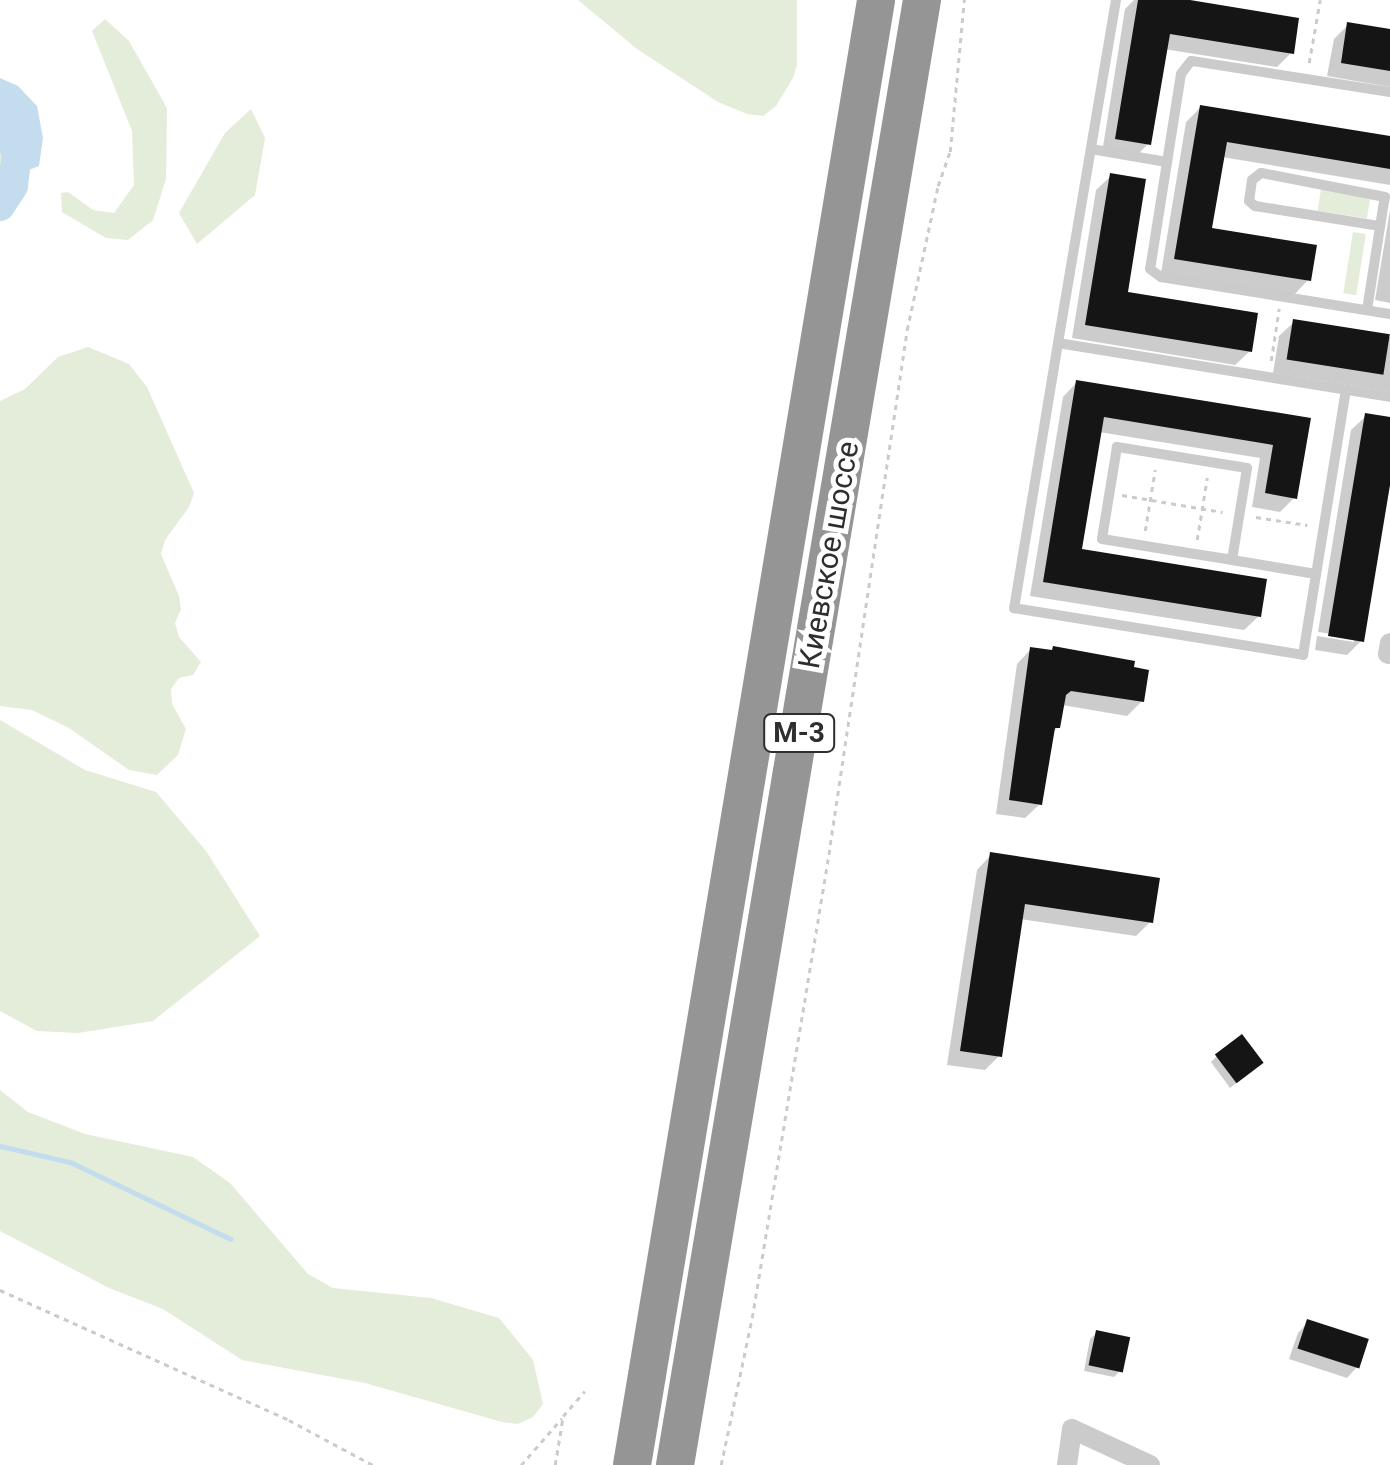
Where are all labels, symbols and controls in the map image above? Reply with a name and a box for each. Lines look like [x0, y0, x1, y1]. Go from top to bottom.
street label: Киевское шоссе [791, 439, 867, 671]
road number: М-3 [762, 710, 836, 756]

